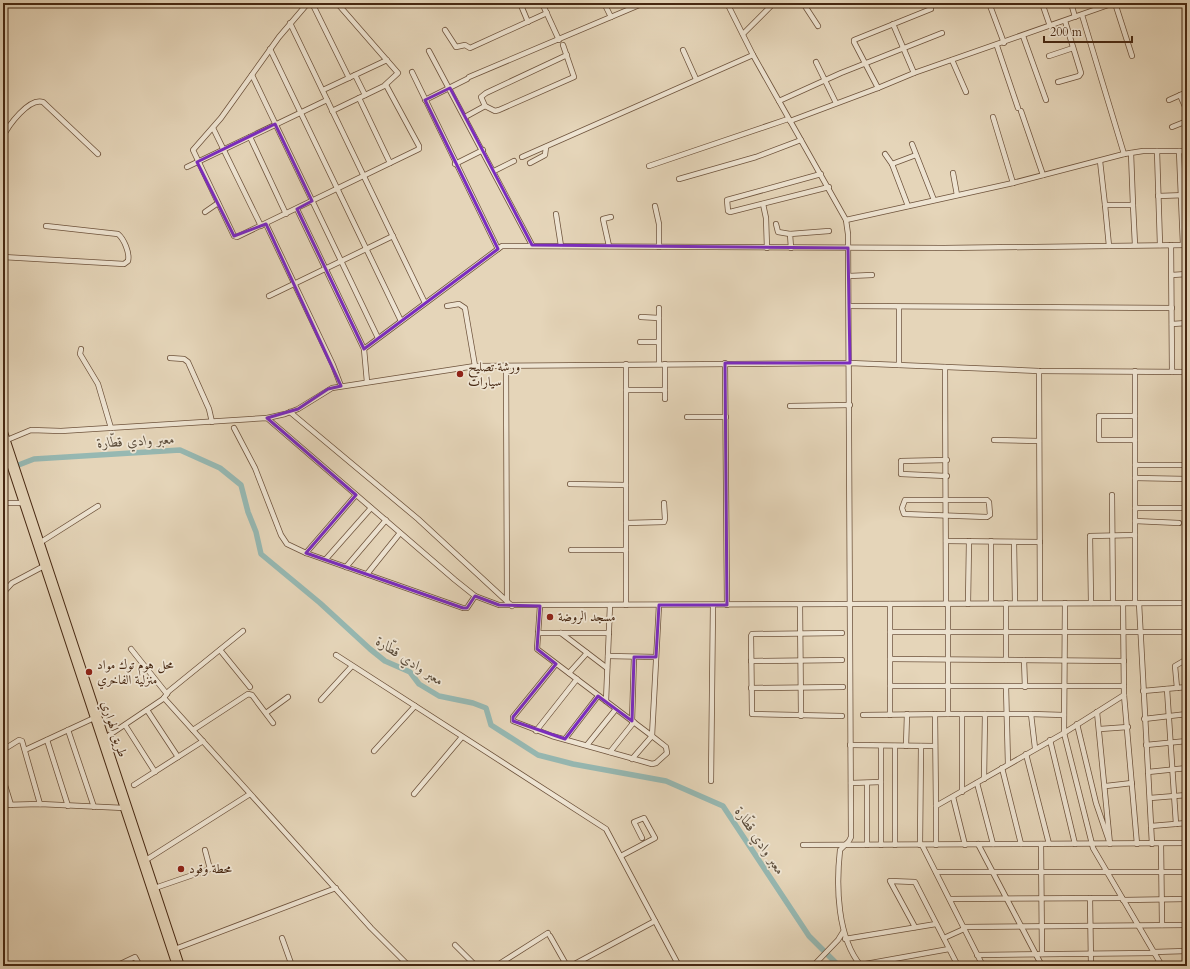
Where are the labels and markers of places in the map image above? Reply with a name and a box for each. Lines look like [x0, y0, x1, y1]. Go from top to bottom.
place label: ورشة تصليح سيارات [468, 358, 520, 391]
marker: ورشة تصليح سيارات [455, 369, 465, 379]
place label: مسجد الروضة [558, 608, 616, 626]
marker: مسجد الروضة [545, 612, 555, 622]
place label: محل هوم توك مواد منزلية الفاخري [97, 656, 174, 690]
marker: محل هوم توك مواد منزلية الفاخري [84, 667, 94, 677]
place label: محطة وقود [189, 860, 232, 878]
marker: محطة وقود [176, 864, 186, 874]

